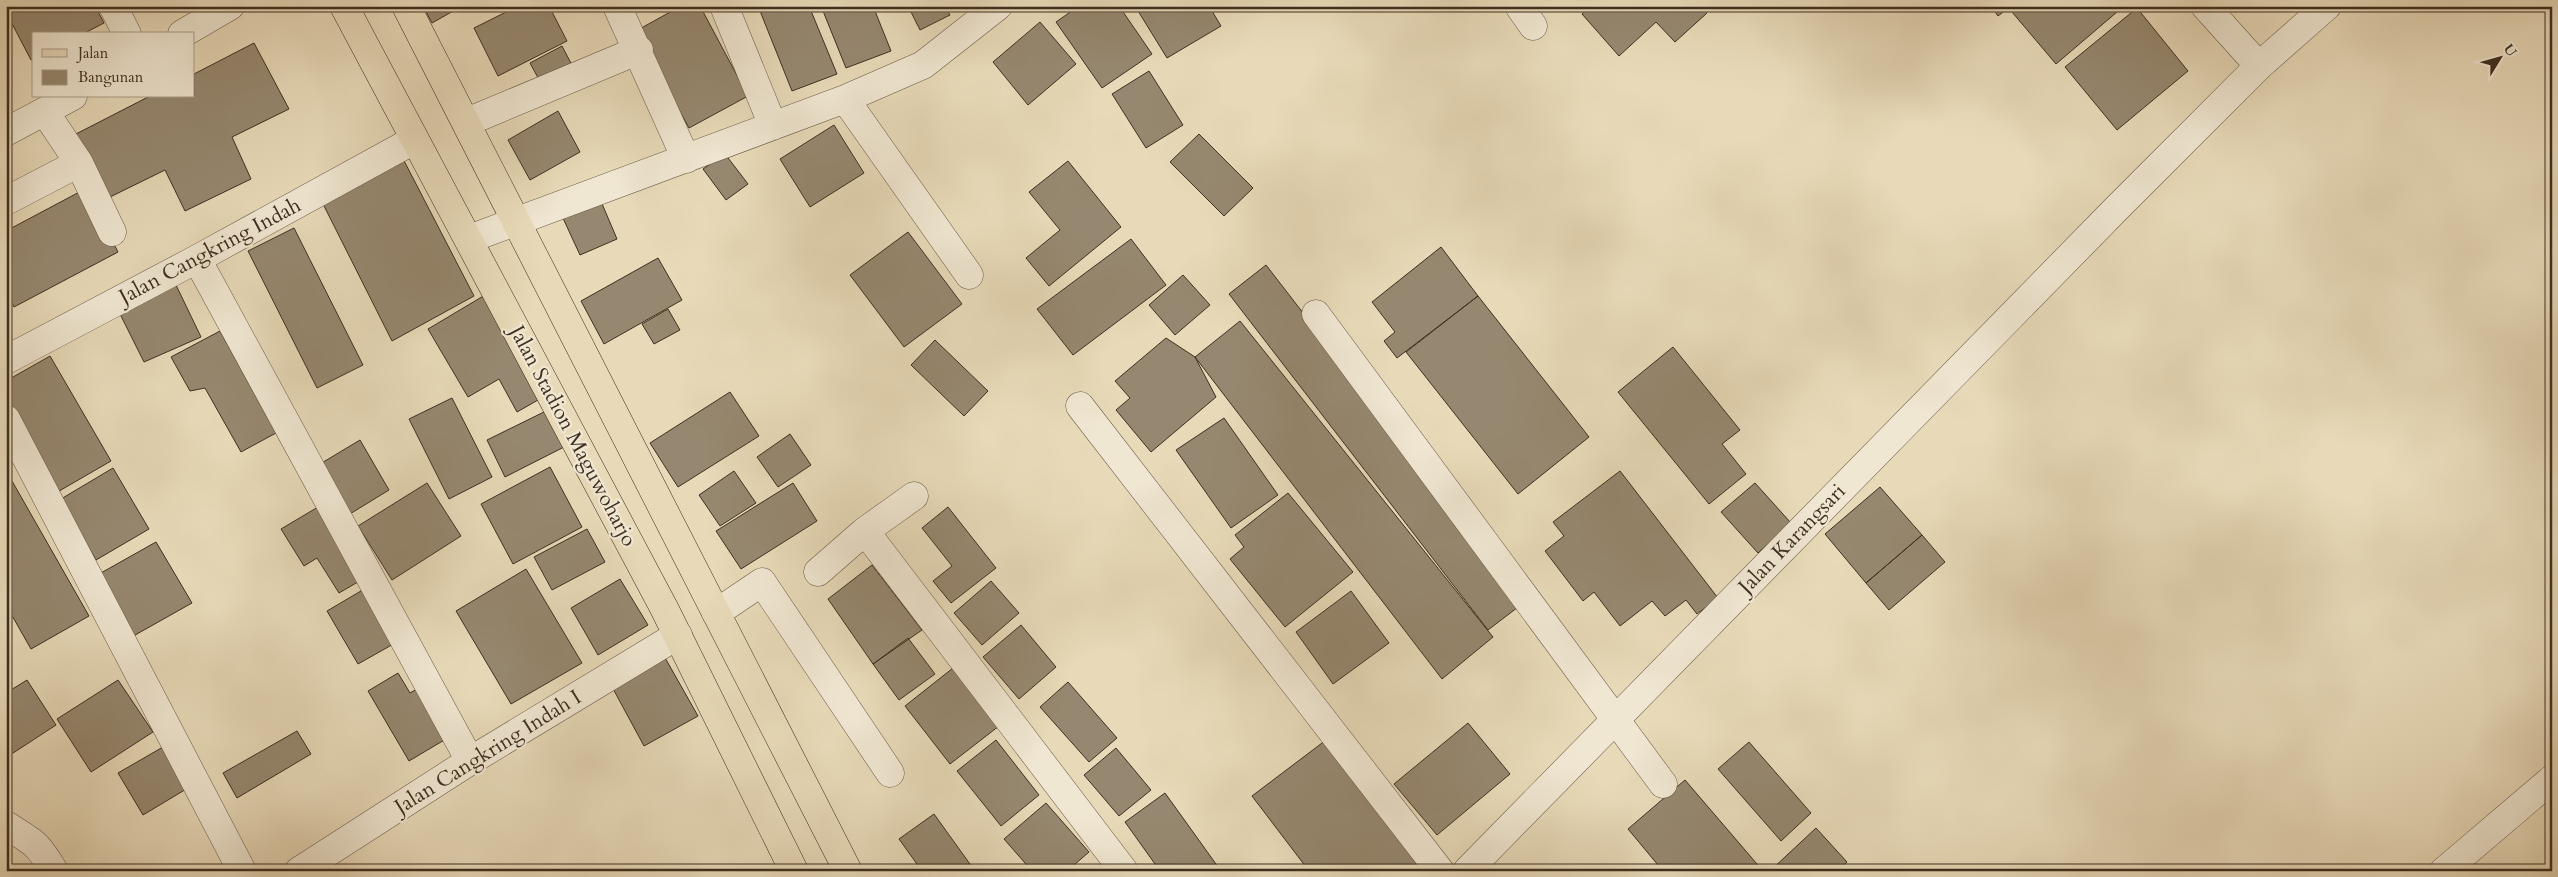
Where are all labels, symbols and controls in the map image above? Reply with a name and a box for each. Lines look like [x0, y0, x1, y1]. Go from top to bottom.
legend [32, 32, 195, 98]
north arrow [2476, 32, 2526, 82]
text: U [2499, 40, 2521, 61]
text: Jalan [76, 43, 109, 63]
text: Bangunan [78, 67, 144, 87]
street label: Jalan Cangkring Indah [111, 191, 306, 313]
street label: Jalan Stadion Maguwoharjo [501, 318, 644, 552]
street label: Jalan Karangsari [1730, 477, 1852, 603]
street label: Jalan Cangkring Indah I [387, 683, 587, 823]

